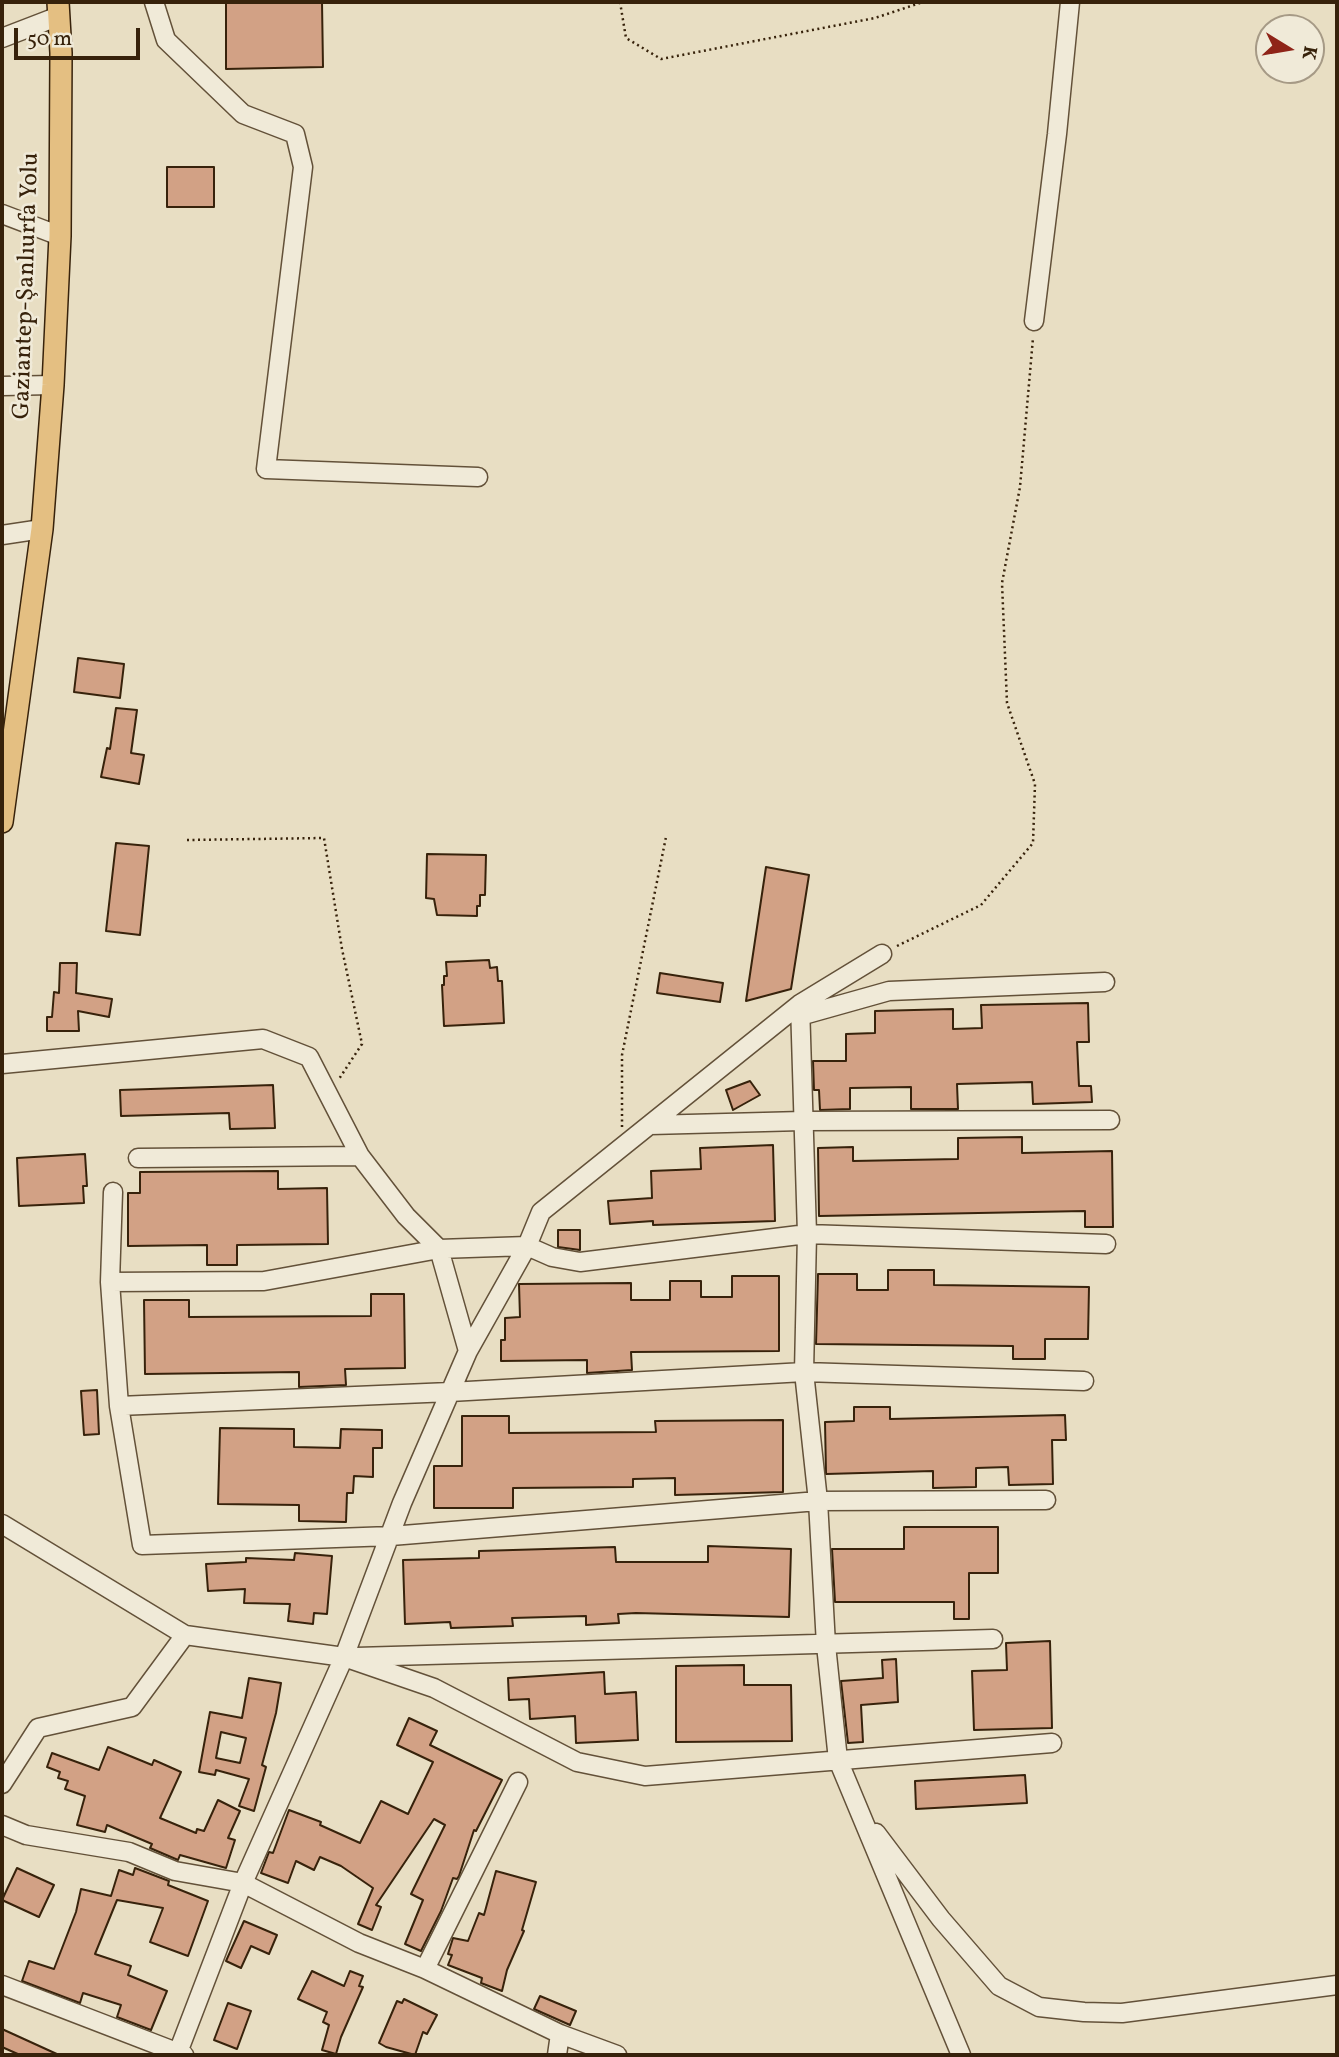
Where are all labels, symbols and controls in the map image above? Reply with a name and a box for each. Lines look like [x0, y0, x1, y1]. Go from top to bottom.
scale bar [18, 14, 144, 58]
north arrow [1255, 14, 1325, 84]
text: 50 m [27, 25, 72, 54]
text: K [1295, 43, 1323, 62]
street label: Gaziantep-Şanlıurfa Yolu [9, 152, 47, 420]

